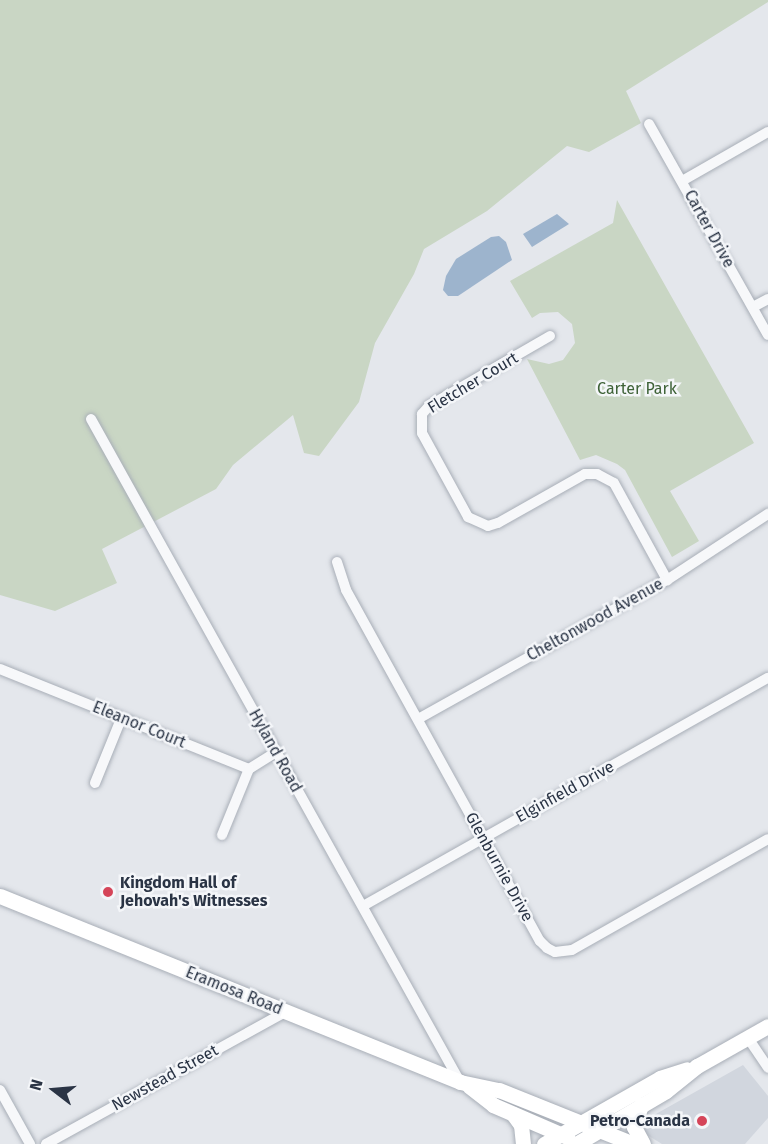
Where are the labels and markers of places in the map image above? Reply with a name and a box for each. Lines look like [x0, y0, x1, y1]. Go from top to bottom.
place label: Kingdom Hall of Jehovah's Witnesses [120, 873, 267, 911]
marker: Kingdom Hall of Jehovah's Witnesses [101, 885, 115, 899]
place label: Petro-Canada [590, 1111, 690, 1131]
marker: Petro-Canada [695, 1114, 709, 1128]

